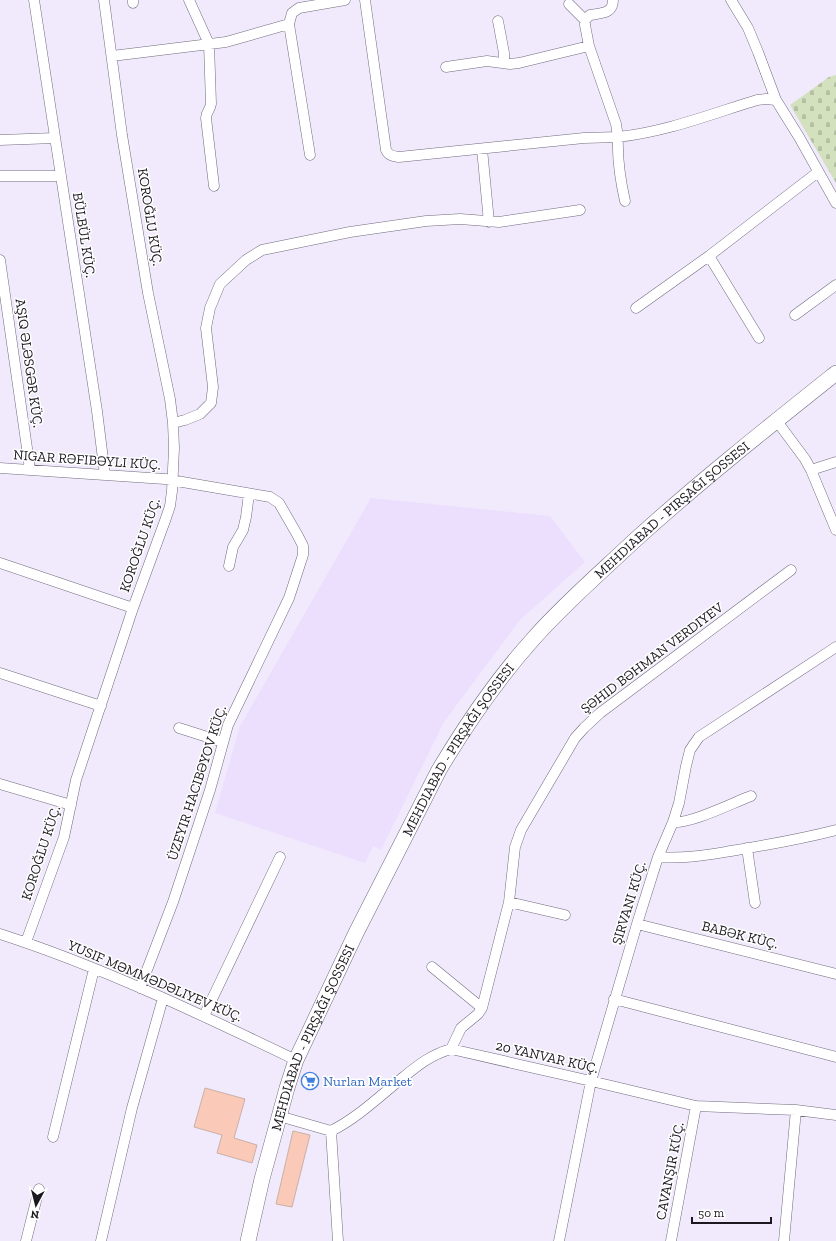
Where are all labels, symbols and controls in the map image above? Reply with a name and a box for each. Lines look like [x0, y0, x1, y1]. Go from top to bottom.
street label: KOROĞLU KÜÇ. [134, 167, 166, 267]
street label: BÜLBÜL KÜÇ. [69, 191, 99, 279]
street label: AŞIQ ƏLƏSGƏR KÜÇ. [12, 297, 46, 429]
street label: MEHDIABAD - PIRŞAĞI ŞOSSESI [591, 438, 753, 582]
street label: NIGAR RƏFIBƏYLI KÜÇ. [13, 446, 161, 474]
street label: KOROĞLU KÜÇ. [116, 496, 164, 594]
street label: ŞƏHID BƏHMAN VERDIYEV [577, 598, 727, 717]
street label: MEHDIABAD - PIRŞAĞI ŞOSSESI [398, 660, 518, 839]
street label: ÜZEYIR HACIBƏYOV KÜÇ. [164, 703, 230, 863]
street label: KOROĞLU KÜÇ. [18, 803, 64, 902]
street label: ŞIRVANI KÜÇ. [608, 859, 650, 947]
street label: BABƏK KÜÇ. [700, 917, 780, 953]
street label: YUSIF MƏMMƏDƏLIYEV KÜÇ. [64, 936, 245, 1026]
street label: MEHDIABAD - PIRŞAĞI ŞOSSESI [267, 942, 358, 1133]
street label: 20 YANVAR KÜÇ. [494, 1037, 600, 1077]
supermarket icon: Nurlan Market [300, 1071, 320, 1091]
place label: Nurlan Market [323, 1073, 413, 1090]
street label: CAVANŞIR KÜÇ. [652, 1121, 688, 1221]
north arrow [16, 1185, 56, 1225]
scale bar [692, 1199, 771, 1225]
text: 50 m [698, 1206, 725, 1220]
text: N [29, 1207, 40, 1221]

